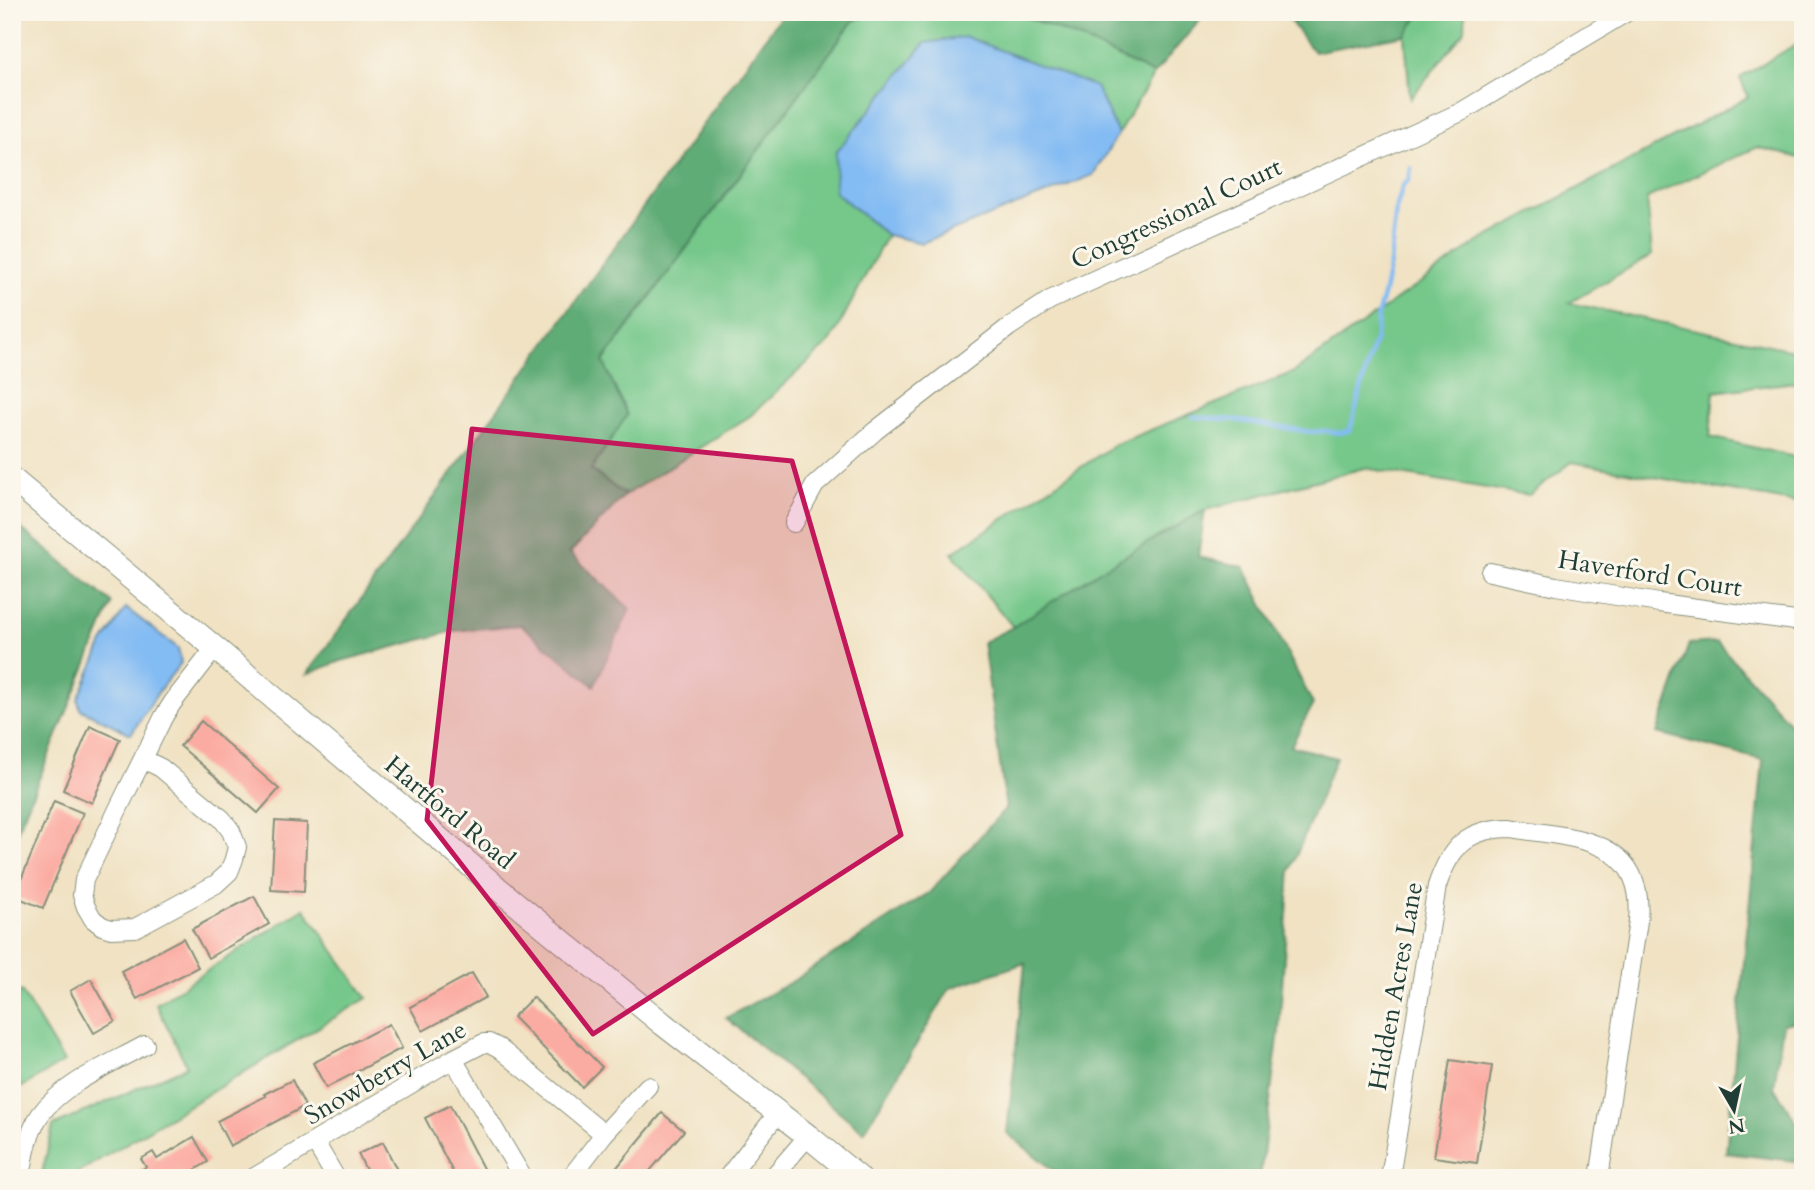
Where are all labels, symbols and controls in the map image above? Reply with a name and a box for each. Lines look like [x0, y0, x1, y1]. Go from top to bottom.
street label: Congressional Court [1065, 149, 1287, 278]
street label: Haverford Court [1556, 542, 1744, 605]
street label: Hartford Road [377, 748, 522, 877]
street label: Hidden Acres Lane [1360, 879, 1431, 1093]
street label: Snowberry Lane [298, 1012, 473, 1133]
north arrow [1700, 1074, 1770, 1144]
text: N [1726, 1112, 1747, 1140]

